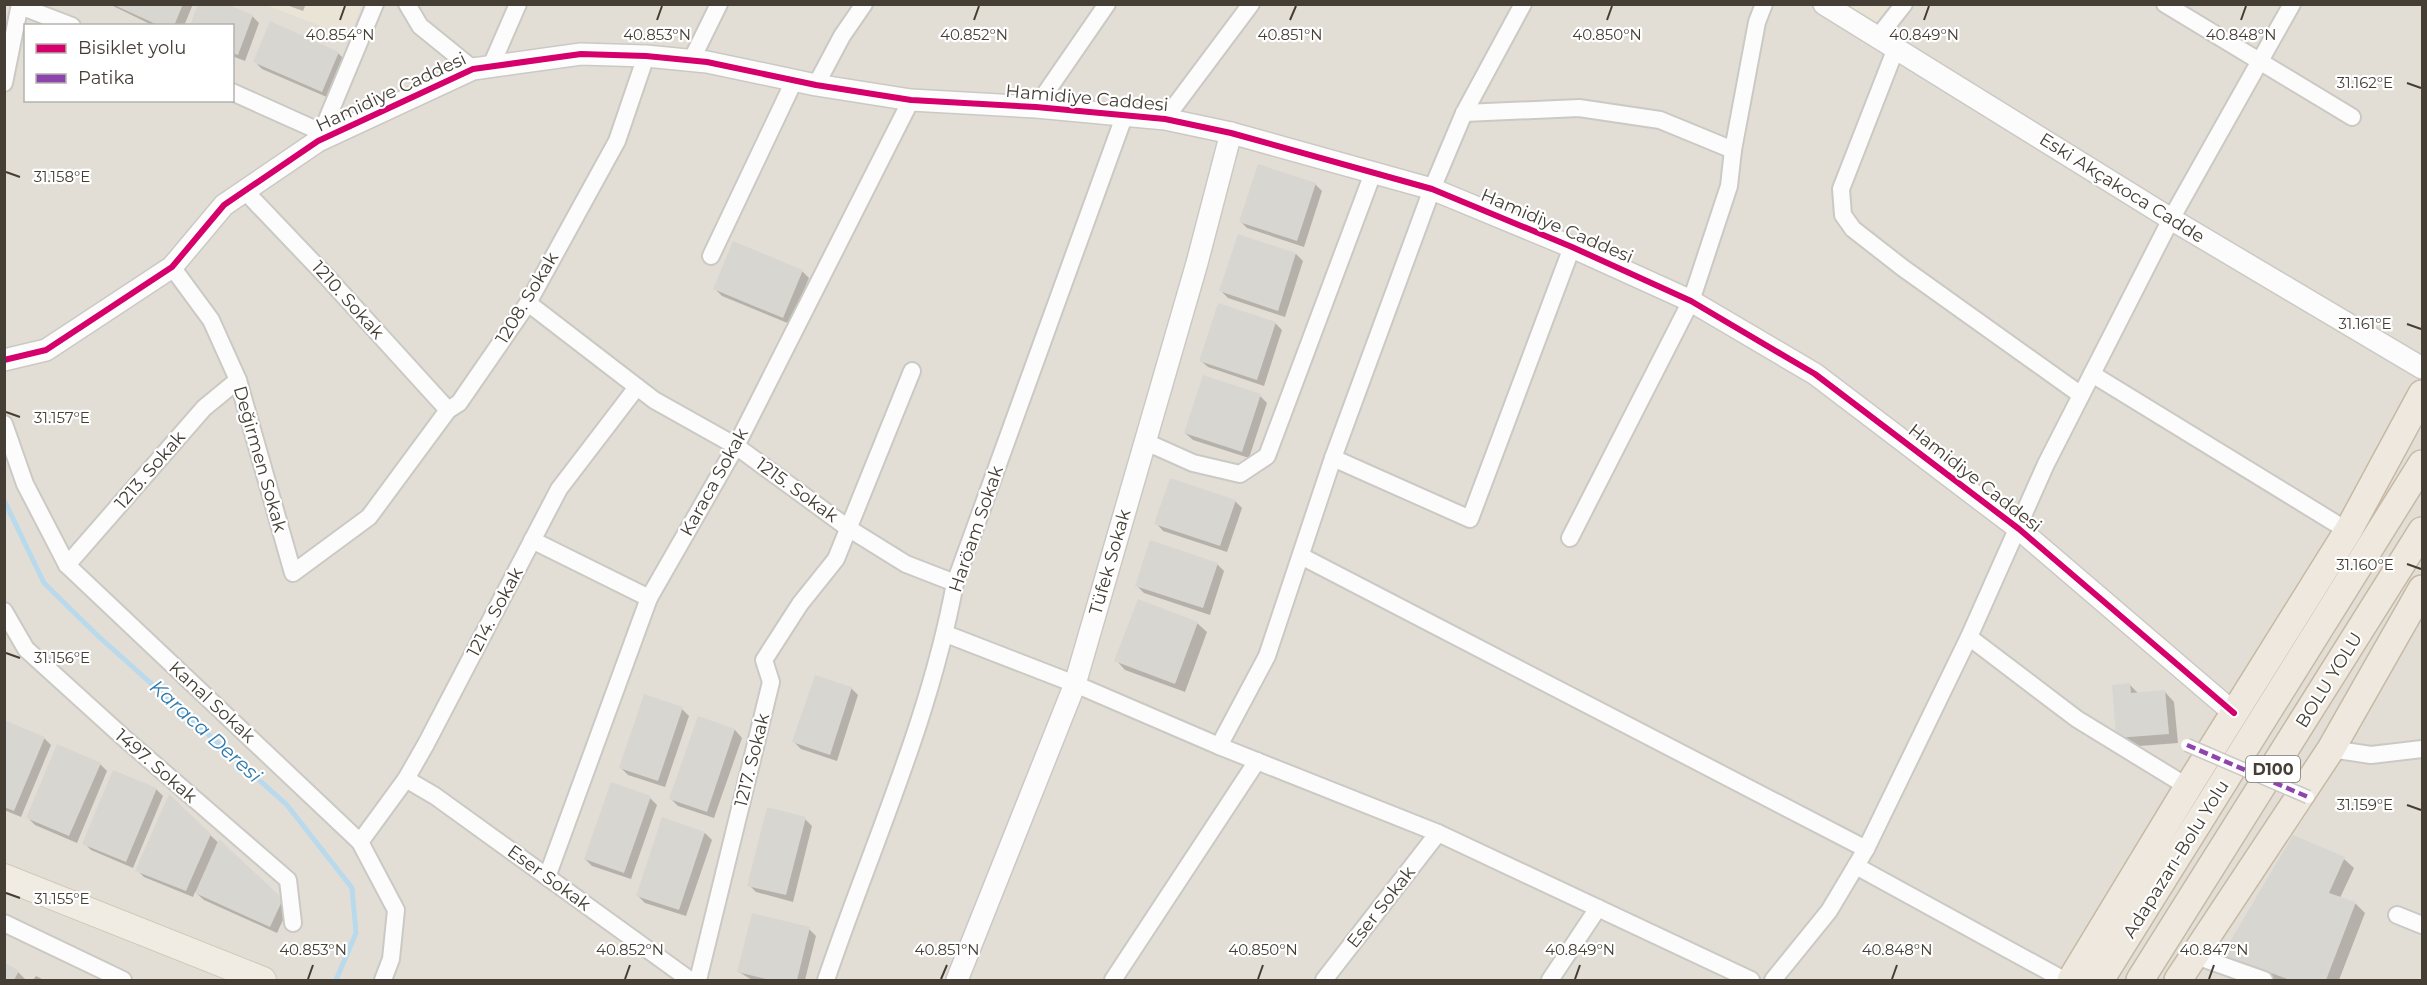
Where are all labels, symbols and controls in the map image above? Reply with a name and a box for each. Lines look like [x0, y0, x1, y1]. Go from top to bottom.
legend [24, 24, 234, 102]
text: 40.854°N [305, 25, 375, 44]
text: 40.853°N [623, 25, 691, 44]
text: 40.852°N [940, 25, 1008, 44]
text: 40.851°N [1258, 25, 1322, 44]
text: 40.850°N [1572, 25, 1642, 44]
text: 40.849°N [1889, 25, 1959, 44]
text: 40.848°N [2206, 25, 2276, 44]
text: Bisiklet yolu [78, 37, 186, 59]
street label: Hamidiye Caddesi [312, 48, 470, 136]
text: Patika [78, 67, 135, 89]
text: 31.162°E [2337, 73, 2393, 92]
street label: Hamidiye Caddesi [1005, 80, 1169, 116]
street label: Eski Akçakoca Cadde [2035, 128, 2209, 248]
text: 31.158°E [34, 167, 90, 186]
street label: Hamidiye Caddesi [1478, 184, 1636, 268]
street label: 1208. Sokak [491, 248, 563, 348]
street label: 1210. Sokak [307, 256, 389, 344]
text: 31.161°E [2338, 314, 2392, 333]
street label: Değirmen Sokak [229, 383, 291, 535]
text: 31.157°E [34, 408, 90, 427]
street label: Hamidiye Caddesi [1904, 419, 2046, 537]
street label: Karaca Sokak [675, 424, 753, 540]
street label: 1213. Sokak [110, 426, 190, 514]
street label: 1215. Sokak [752, 453, 843, 527]
street label: Haröam Sokak [944, 463, 1008, 595]
street label: Tüfek Sokak [1084, 506, 1136, 617]
text: 31.160°E [2336, 555, 2394, 574]
street label: 1214. Sokak [462, 563, 528, 661]
street label: BOLU YOLU [2291, 628, 2367, 732]
text: 31.156°E [34, 648, 90, 667]
street label: Kanal Sokak [164, 656, 260, 748]
water label: Karaca Deresi [145, 675, 267, 788]
street label: 1217. Sokak [730, 711, 774, 809]
street label: 1497. Sokak [110, 724, 202, 808]
road number: D100 [2246, 756, 2300, 782]
street label: Adapazarı-Bolu Yolu [2118, 776, 2234, 942]
text: 31.159°E [2337, 795, 2393, 814]
street label: Eser Sokak [503, 840, 595, 916]
street label: Eser Sokak [1342, 862, 1420, 952]
text: 31.155°E [34, 889, 90, 908]
text: 40.853°N [279, 940, 347, 959]
text: 40.852°N [596, 940, 664, 959]
text: 40.851°N [915, 940, 979, 959]
text: 40.850°N [1228, 940, 1298, 959]
text: 40.849°N [1545, 940, 1615, 959]
text: 40.848°N [1862, 940, 1932, 959]
text: 40.847°N [2179, 940, 2249, 959]

